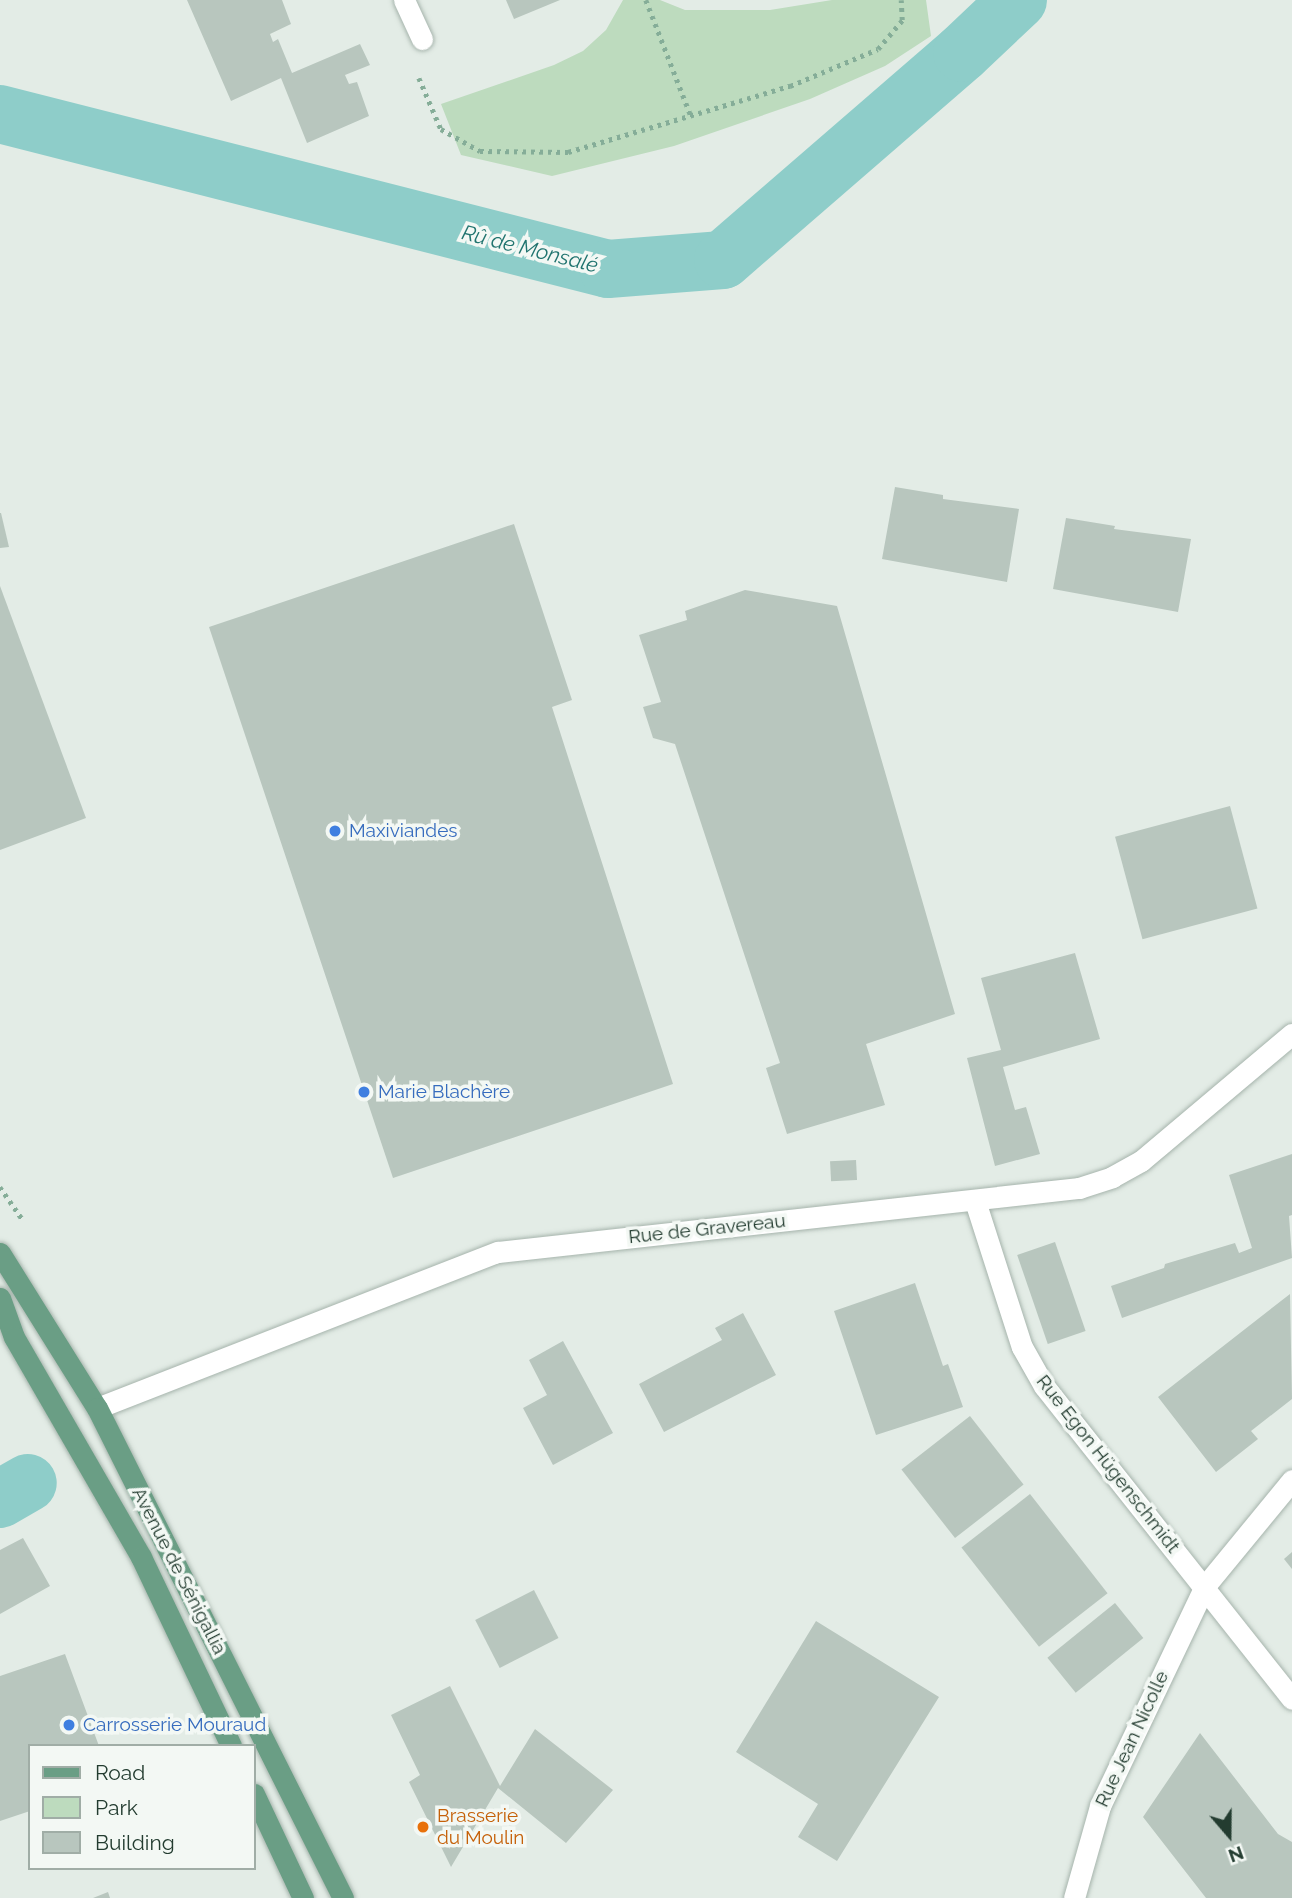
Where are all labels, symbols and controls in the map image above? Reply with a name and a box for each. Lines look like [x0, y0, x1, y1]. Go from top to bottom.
water label: Rû de Monsalé [459, 220, 601, 278]
place label: Maxiviandes [349, 820, 457, 842]
marker: Maxiviandes [327, 823, 343, 839]
place label: Marie Blachère [378, 1081, 510, 1103]
marker: Marie Blachère [356, 1084, 372, 1100]
street label: Rue de Gravereau [627, 1209, 787, 1249]
street label: Rue Egon Hügenschmidt [1031, 1370, 1185, 1558]
street label: Avenue de Sénigallia [127, 1484, 231, 1658]
street label: Rue Jean Nicolle [1090, 1667, 1174, 1811]
place label: Carrosserie Mouraud [83, 1714, 266, 1736]
marker: Carrosserie Mouraud [61, 1717, 77, 1733]
legend [28, 1744, 256, 1870]
text: Road [95, 1760, 145, 1785]
text: Park [95, 1795, 138, 1820]
north arrow [1194, 1800, 1264, 1870]
place label: Brasserie du Moulin [437, 1805, 524, 1849]
marker: Brasserie du Moulin [415, 1819, 431, 1835]
text: Building [95, 1830, 175, 1855]
text: N [1226, 1842, 1247, 1868]

